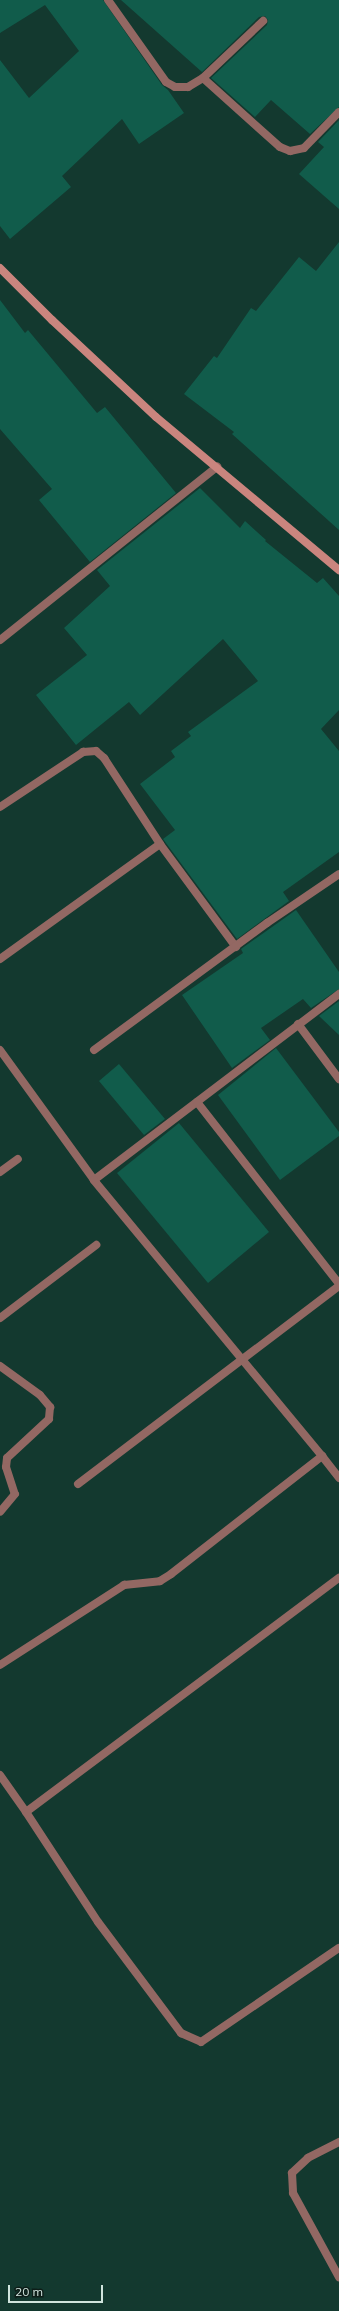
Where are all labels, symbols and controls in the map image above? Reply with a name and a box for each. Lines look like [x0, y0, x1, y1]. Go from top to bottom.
scale bar [10, 2277, 105, 2303]
text: 20 m [15, 2284, 43, 2299]

